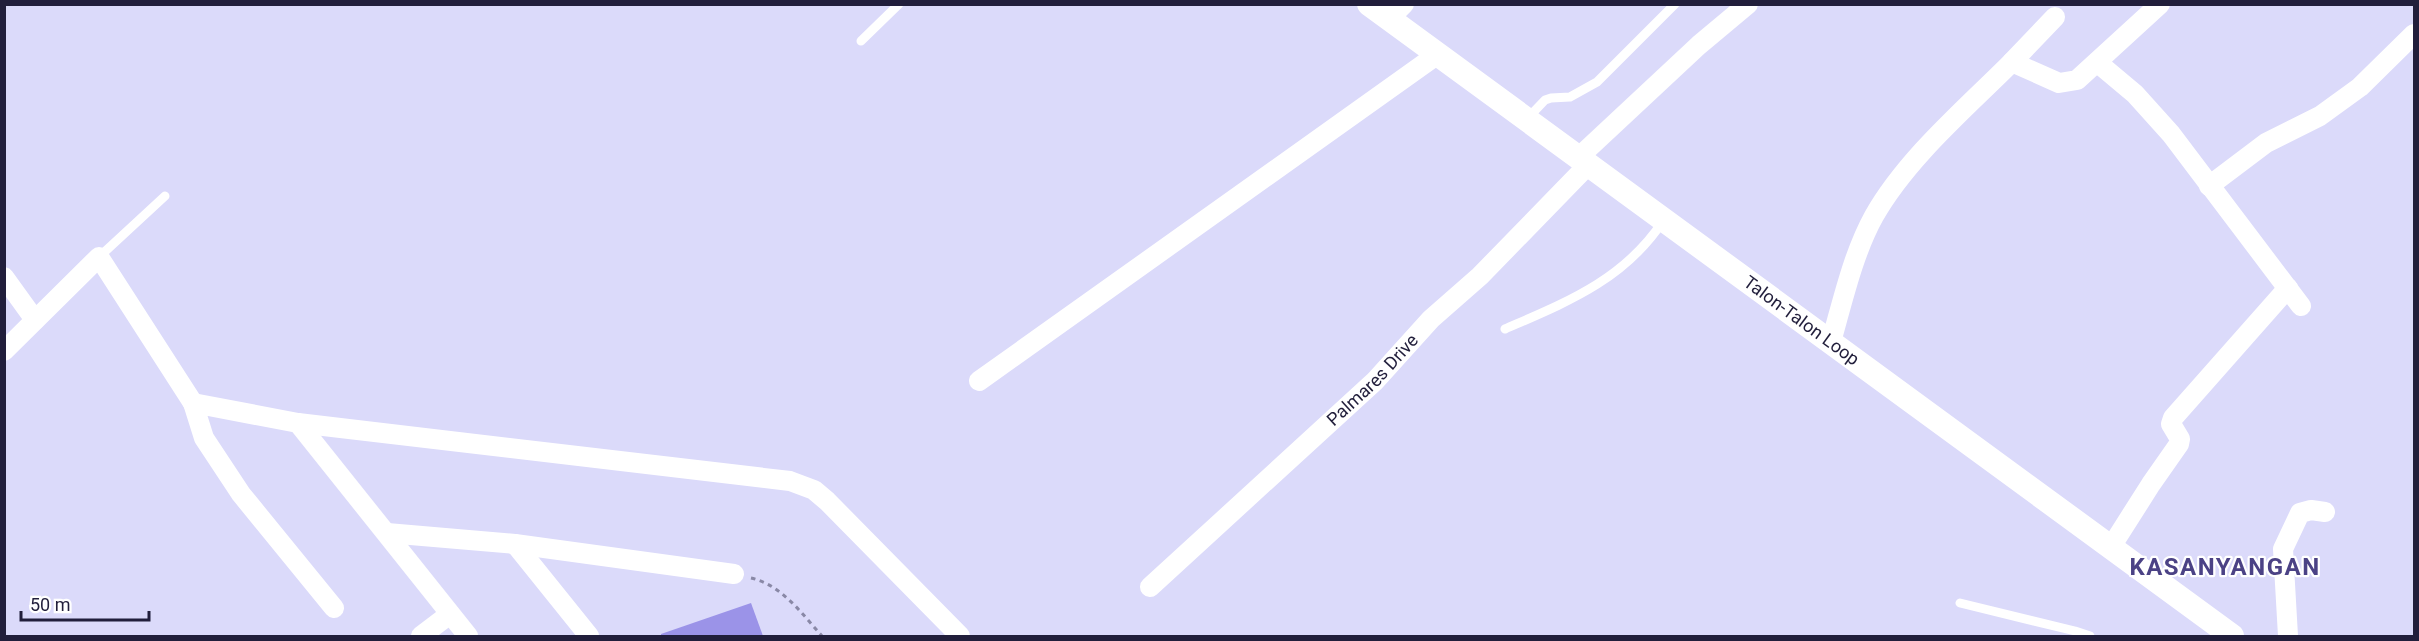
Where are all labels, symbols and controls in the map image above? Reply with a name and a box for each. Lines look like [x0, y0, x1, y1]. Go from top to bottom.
street label: Talon-Talon Loop [1740, 271, 1864, 370]
street label: Palmares Drive [1322, 330, 1422, 430]
district label: KASANYANGAN [2129, 553, 2321, 581]
scale bar [21, 584, 148, 622]
text: 50 m [30, 594, 70, 615]

